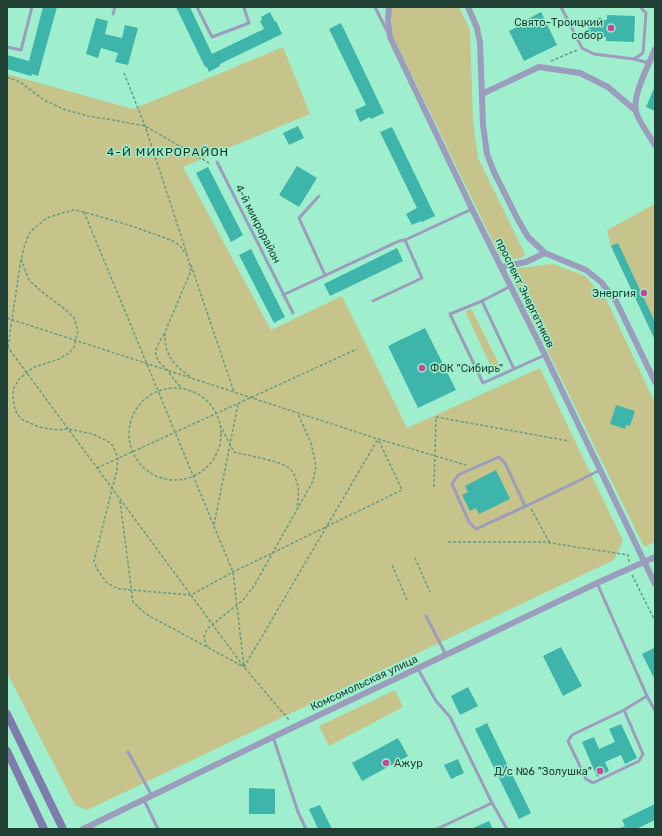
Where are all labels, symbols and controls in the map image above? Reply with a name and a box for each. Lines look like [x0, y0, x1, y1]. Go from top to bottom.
place label: Свято-Троицкий собор [514, 16, 603, 42]
marker: Свято-Троицкий собор [606, 23, 616, 33]
district label: 4-Й МИКРОРАЙОН [107, 145, 229, 159]
street label: 4-й микрорайон [232, 182, 284, 266]
street label: проспект Энергетиков [493, 236, 557, 350]
place label: Энергия [592, 287, 636, 300]
marker: Энергия [639, 288, 649, 298]
place label: ФОК "Сибирь" [430, 362, 503, 375]
marker: ФОК "Сибирь" [417, 363, 427, 373]
street label: Комсомольская улица [308, 652, 420, 714]
place label: Ажур [394, 757, 423, 770]
marker: Ажур [381, 758, 391, 768]
place label: Д/с №6 "Золушка" [494, 765, 592, 778]
marker: Д/с №6 "Золушка" [595, 766, 605, 776]

